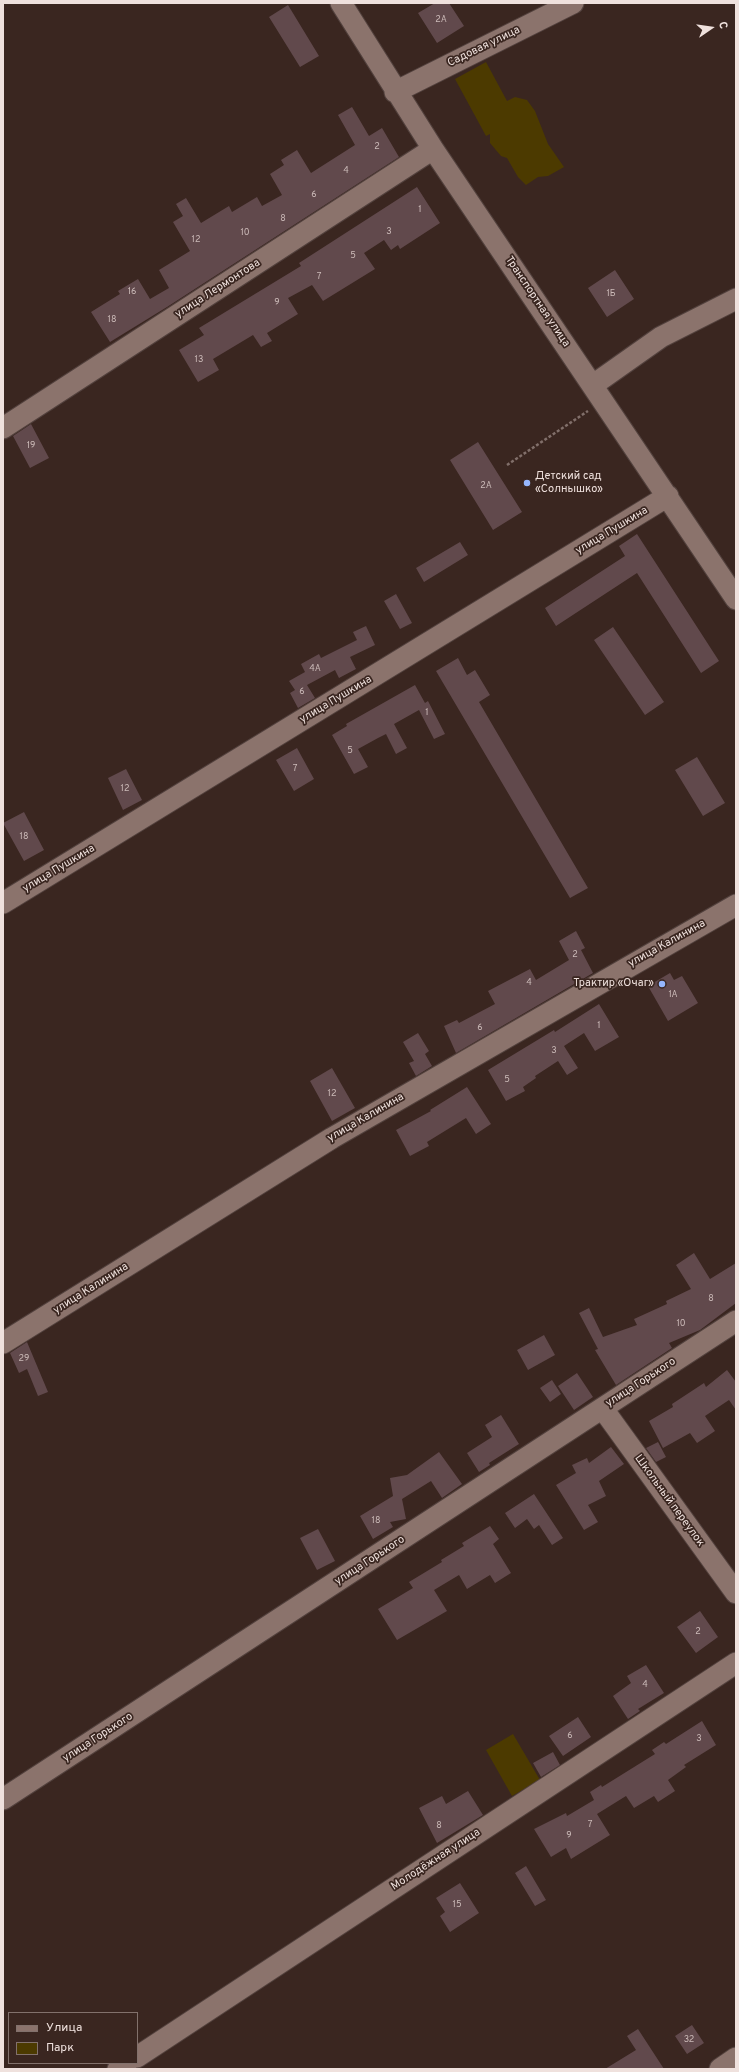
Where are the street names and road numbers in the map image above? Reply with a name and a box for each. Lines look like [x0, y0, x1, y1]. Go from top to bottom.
street label: Садовая улица [446, 24, 522, 70]
street label: Транспортная улица [502, 254, 572, 350]
street label: улица Лермонтова [173, 257, 263, 321]
street label: улица Пушкина [574, 504, 650, 558]
street label: улица Пушкина [298, 673, 374, 727]
street label: улица Пушкина [21, 842, 97, 896]
street label: улица Калинина [626, 917, 708, 971]
street label: улица Калинина [325, 1091, 407, 1145]
street label: улица Калинина [51, 1261, 131, 1317]
street label: улица Горького [603, 1355, 679, 1411]
street label: Школьный переулок [631, 1452, 707, 1550]
street label: улица Горького [332, 1533, 408, 1589]
street label: улица Горького [60, 1710, 136, 1766]
street label: Молодёжная улица [389, 1826, 483, 1894]

